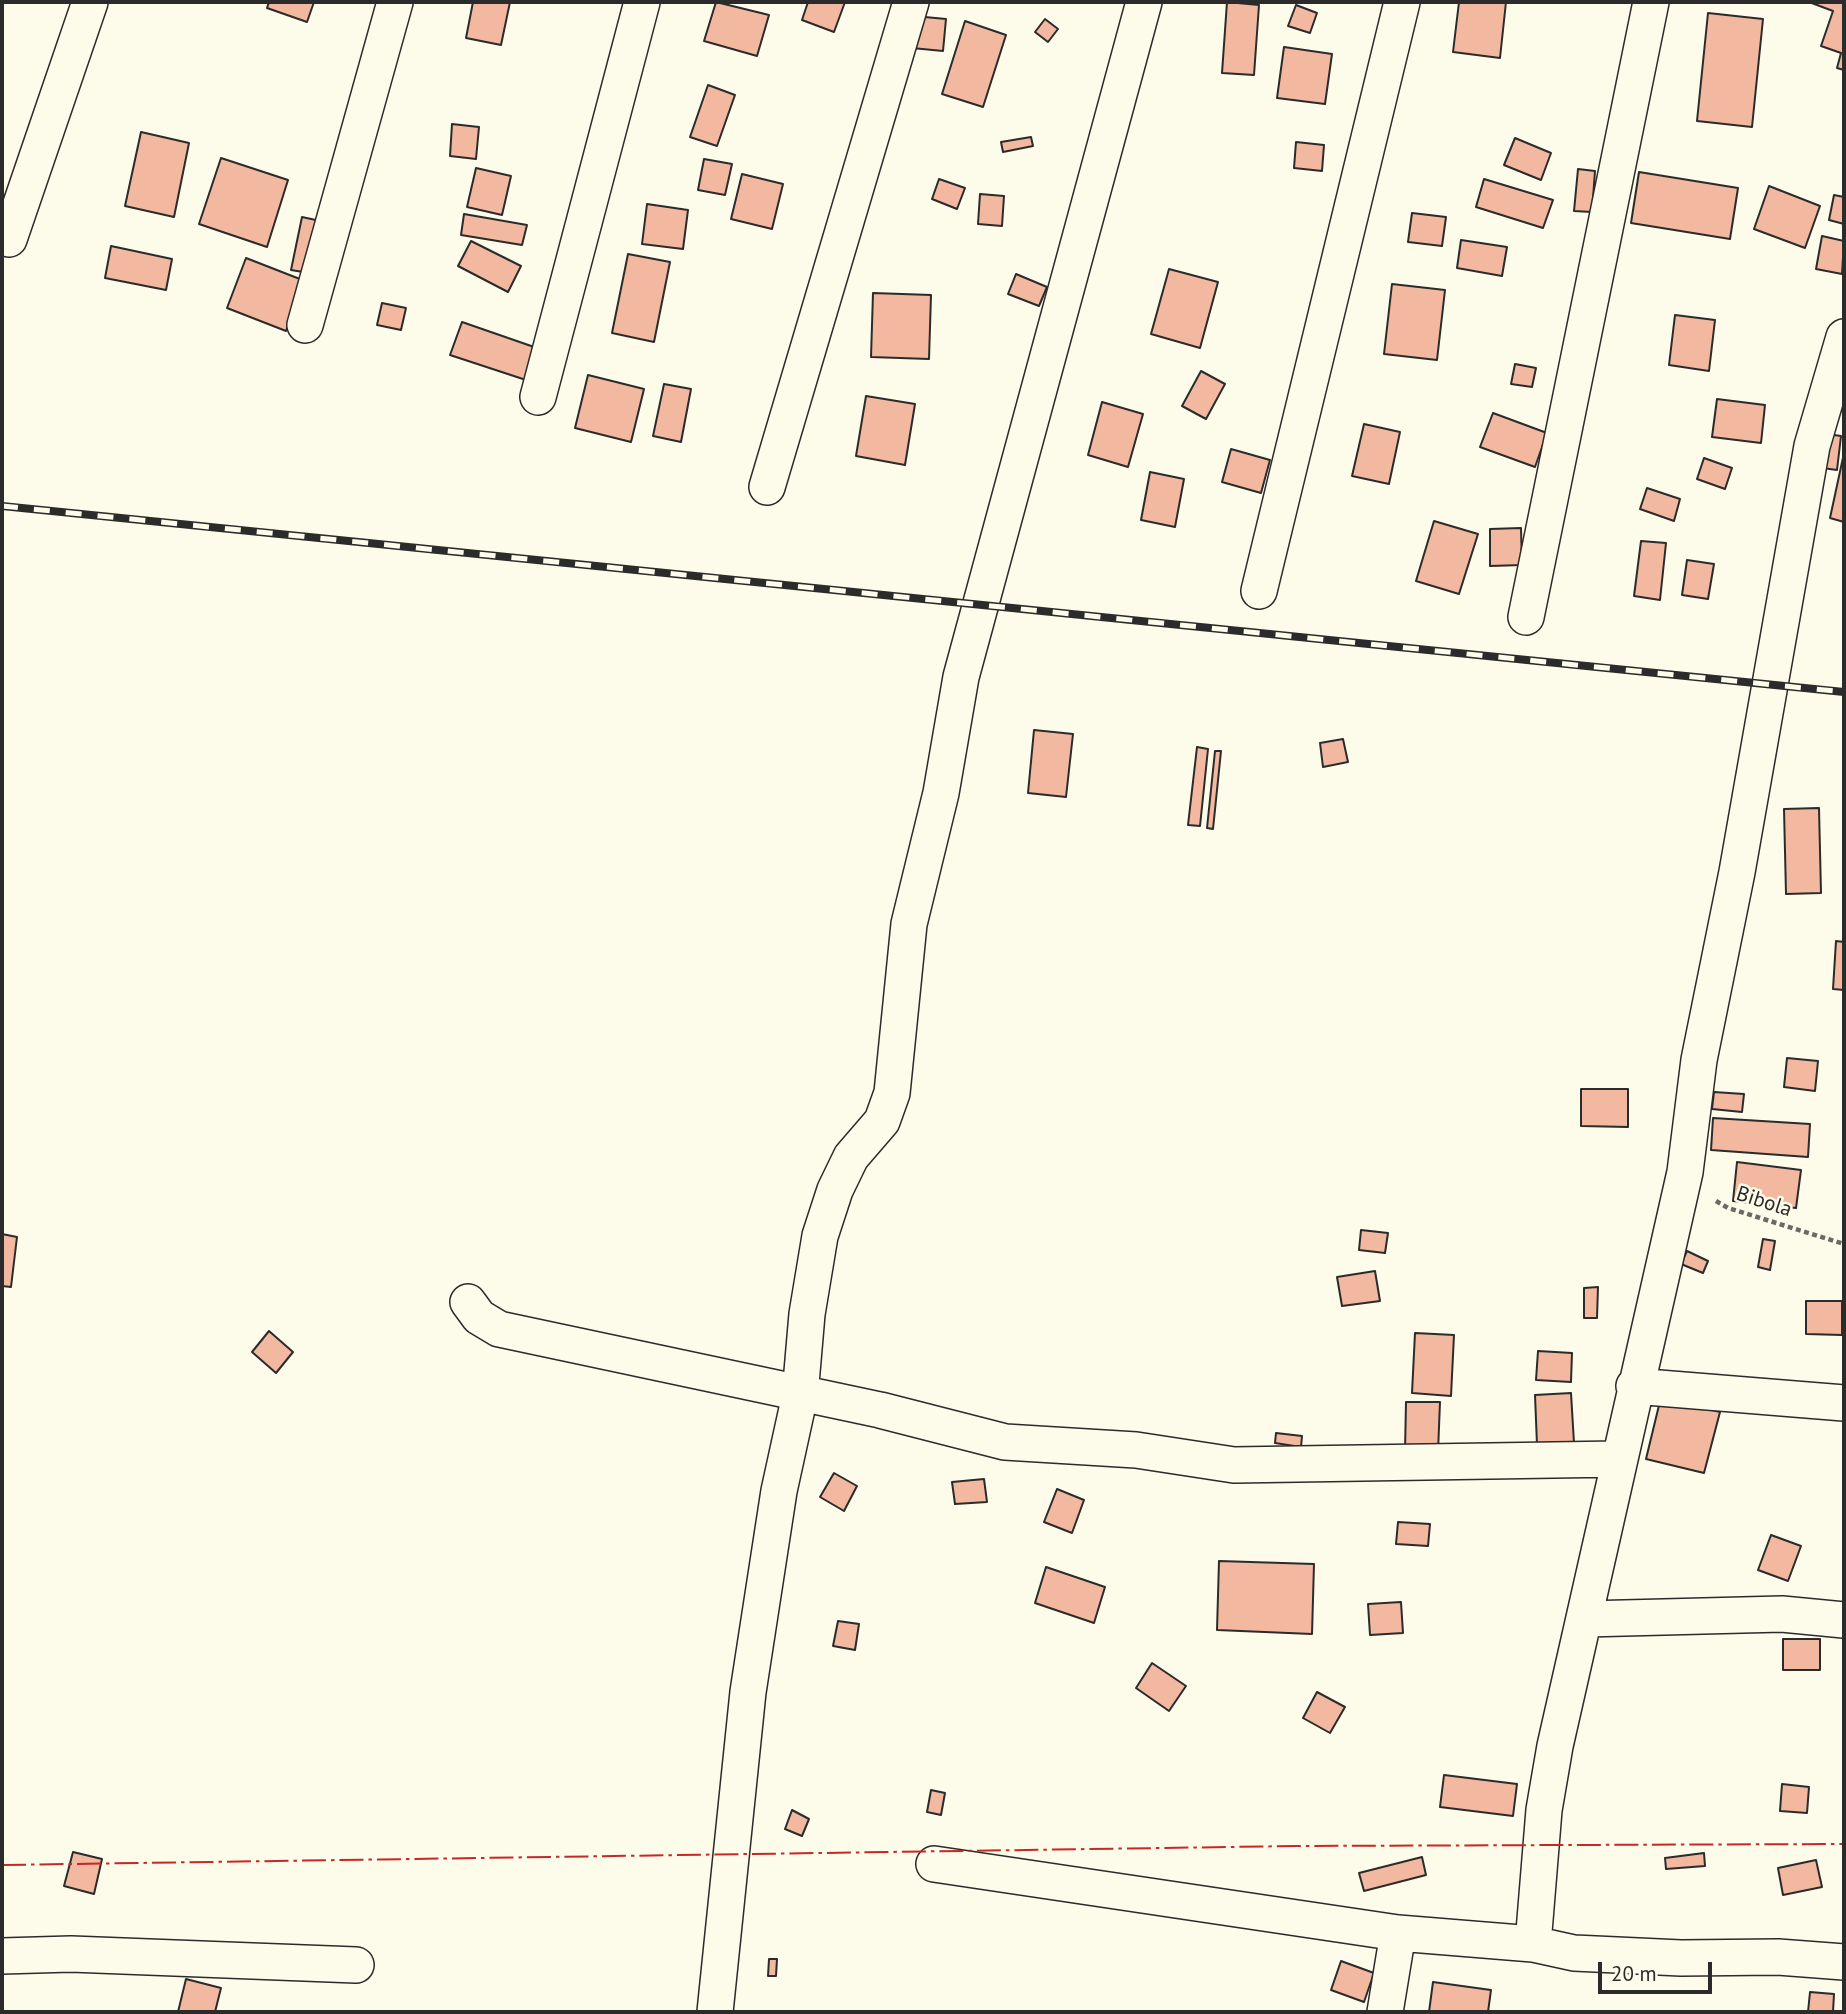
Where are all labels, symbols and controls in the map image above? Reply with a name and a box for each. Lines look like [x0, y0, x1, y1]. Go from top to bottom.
street label: Bibola [1733, 1181, 1795, 1223]
scale bar [1601, 1948, 1715, 1992]
text: 20 m [1611, 1960, 1657, 1987]

